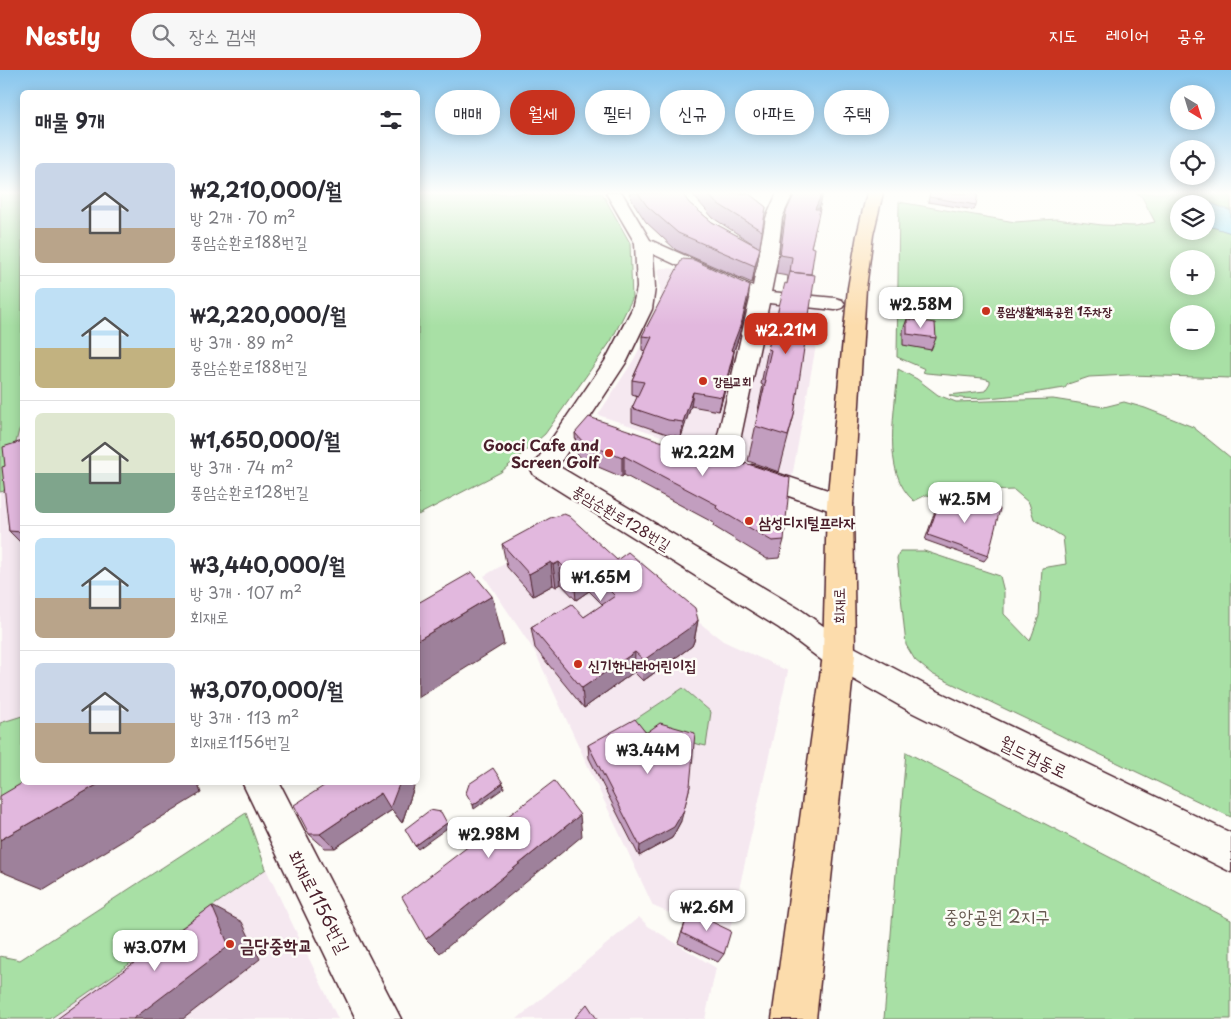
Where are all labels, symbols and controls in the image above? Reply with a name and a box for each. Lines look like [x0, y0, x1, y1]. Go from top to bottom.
search box [131, 13, 481, 58]
text: Nestly [25, 17, 101, 53]
icon: search [149, 21, 177, 49]
text: 장소 검색 [189, 21, 256, 49]
text: 지도 [1049, 21, 1078, 48]
text: 레이어 [1106, 21, 1149, 48]
text: 공유 [1177, 21, 1206, 48]
north arrow [1170, 85, 1215, 130]
map controls [1170, 85, 1215, 350]
chip: 매매 [435, 90, 500, 135]
chip: 월세 [510, 90, 575, 135]
chip: 필터 [585, 90, 650, 135]
chip: 신규 [660, 90, 725, 135]
chip: 아파트 [735, 90, 814, 135]
chip: 주택 [824, 90, 889, 135]
text: 매물 9개 [35, 104, 105, 136]
icon: filters [377, 106, 405, 134]
button: locate [1170, 140, 1215, 185]
text: ₩2,210,000/월 [190, 173, 342, 205]
icon: home [75, 183, 135, 243]
button: layers [1170, 195, 1215, 240]
text: 방 2개 · 70 m² [190, 205, 296, 229]
text: 풍암순환로188번길 [190, 229, 307, 253]
button: + [1170, 250, 1215, 295]
pin: ₩2.58M [880, 286, 962, 329]
text: ₩2.58M [890, 291, 952, 315]
text: ₩2,220,000/월 [190, 298, 347, 330]
place label: 풍암생활체육공원 1주차장 [996, 302, 1112, 320]
marker: 풍암생활체육공원 1주차장 [980, 305, 992, 317]
button: − [1170, 305, 1215, 350]
icon: home [75, 308, 135, 368]
pin: ₩2.21M [745, 312, 827, 355]
text: ₩2.21M [755, 317, 817, 341]
text: 방 3개 · 89 m² [190, 330, 294, 354]
text: 풍암순환로188번길 [190, 354, 307, 378]
place label: 강림교회 [713, 372, 752, 390]
marker: 강림교회 [697, 375, 709, 387]
text: ₩1,650,000/월 [190, 423, 341, 455]
icon: home [75, 433, 135, 493]
place label: Gooci Cafe and Screen Golf [483, 433, 600, 473]
pin: ₩2.22M [662, 434, 744, 477]
text: ₩2.22M [671, 439, 735, 463]
marker: Gooci Cafe and Screen Golf [603, 447, 615, 459]
text: 방 3개 · 74 m² [190, 455, 293, 479]
street label: 풍암순환로128번길 [568, 478, 676, 556]
text: 풍암순환로128번길 [190, 479, 309, 503]
pin: ₩2.5M [930, 482, 1000, 524]
text: ₩2.5M [939, 486, 991, 510]
place label: 삼성디지털프라자 [758, 510, 856, 533]
marker: 삼성디지털프라자 [743, 515, 755, 527]
text: ₩3,440,000/월 [190, 548, 346, 580]
icon: home [75, 558, 135, 618]
pin: ₩1.65M [560, 560, 642, 602]
text: ₩1.65M [571, 564, 631, 588]
text: 방 3개 · 107 m² [190, 580, 302, 604]
street label: 회재로 [826, 588, 850, 624]
text: 회재로 [190, 604, 229, 628]
place label: 신기한나라어린이집 [588, 653, 697, 676]
marker: 신기한나라어린이집 [572, 658, 584, 670]
text: ₩3,070,000/월 [190, 673, 344, 705]
icon: home [75, 683, 135, 743]
text: 방 3개 · 113 m² [190, 705, 299, 729]
street label: 월드컵동로 [996, 728, 1072, 784]
text: 회재로1156번길 [190, 729, 290, 753]
pin: ₩3.44M [607, 732, 689, 775]
text: ₩3.44M [616, 737, 680, 761]
pin: ₩2.98M [448, 816, 530, 859]
text: ₩2.98M [458, 821, 520, 845]
street label: 회재로1156번길 [282, 845, 358, 958]
pin: ₩2.6M [672, 890, 742, 932]
text: ₩2.6M [680, 894, 734, 918]
park label: 중앙공원 2지구 [944, 902, 1050, 929]
pin: ₩3.07M [114, 930, 196, 972]
place label: 금당중학교 [240, 931, 312, 958]
text: ₩3.07M [124, 934, 186, 958]
marker: 금당중학교 [224, 938, 236, 950]

